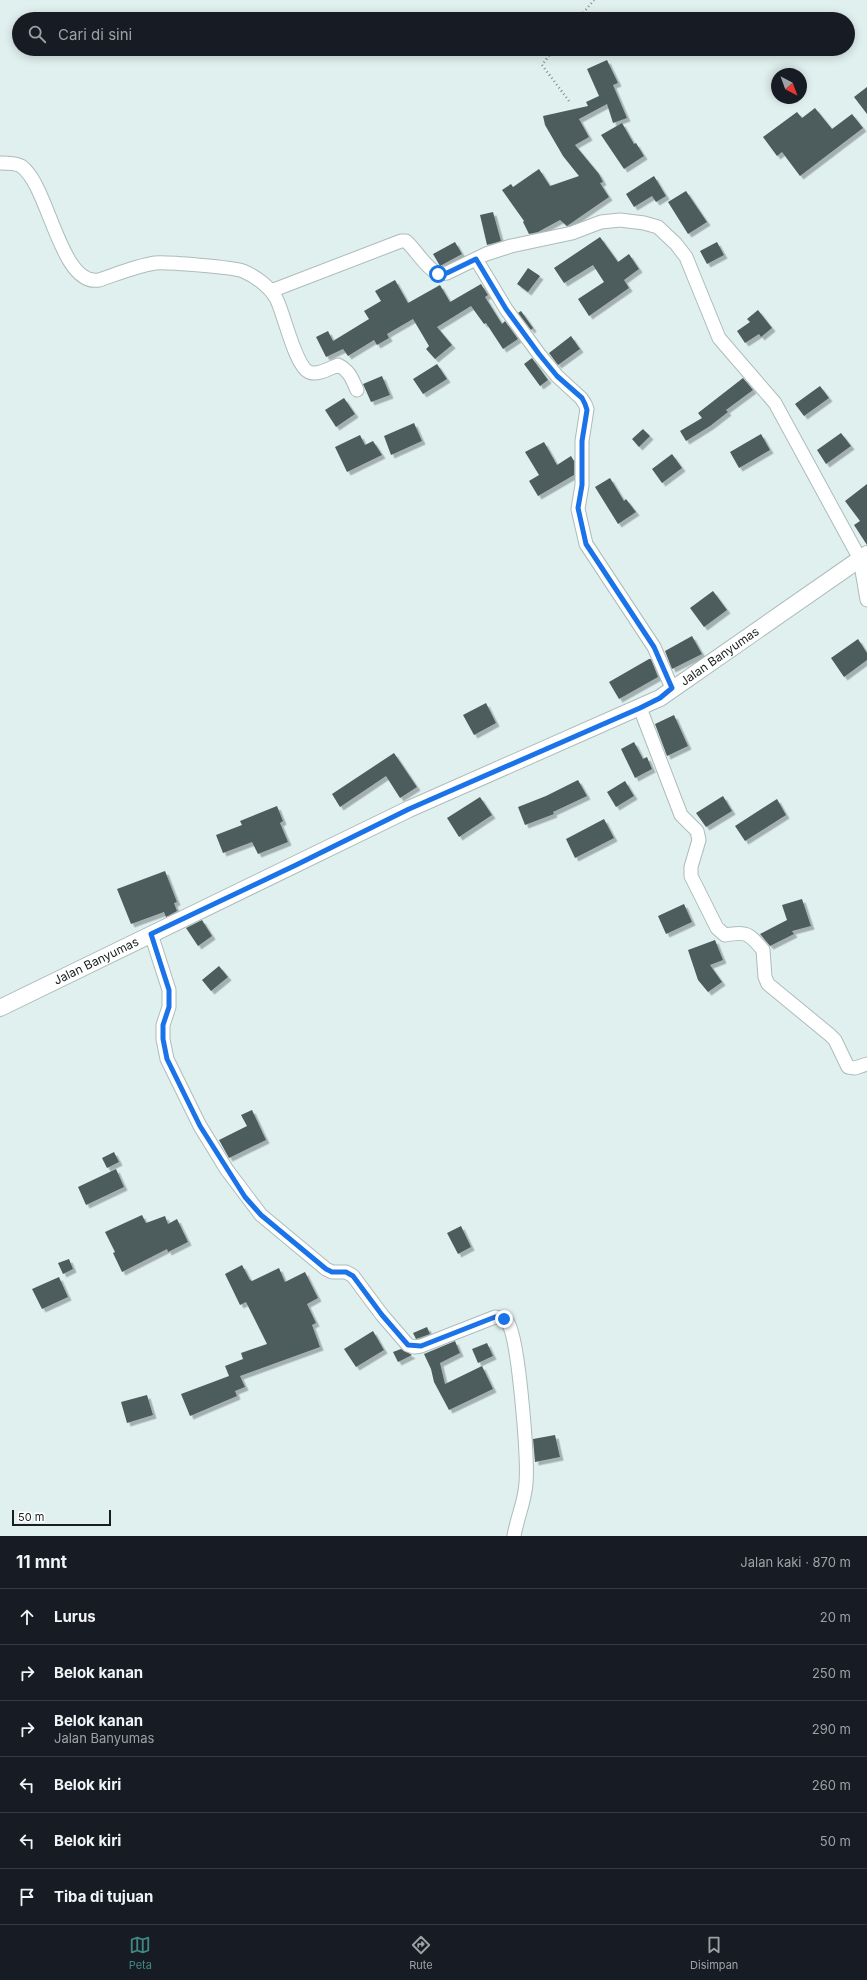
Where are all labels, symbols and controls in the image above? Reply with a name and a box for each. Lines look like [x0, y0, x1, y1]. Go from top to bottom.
search box [12, 12, 855, 56]
icon: search [26, 23, 48, 45]
text: Cari di sini [58, 25, 132, 44]
north arrow [771, 68, 807, 104]
route start [429, 265, 447, 283]
street label: Jalan Banyumas [677, 623, 762, 689]
street label: Jalan Banyumas [51, 934, 141, 988]
route end [495, 1310, 513, 1328]
scale bar [12, 1508, 111, 1527]
text: 50 m [18, 1510, 44, 1524]
text: 11 mnt [16, 1552, 67, 1572]
text: Jalan kaki · 870 m [740, 1554, 851, 1570]
icon: ahead [16, 1606, 38, 1628]
text: Lurus [54, 1607, 96, 1626]
text: 20 m [820, 1609, 851, 1625]
icon: right [16, 1662, 38, 1684]
text: Belok kanan [54, 1663, 143, 1682]
text: 250 m [812, 1665, 851, 1681]
text: Belok kanan [54, 1711, 143, 1730]
icon: right [16, 1718, 38, 1740]
text: 290 m [812, 1721, 851, 1737]
text: Jalan Banyumas [54, 1730, 154, 1746]
icon: left [16, 1774, 38, 1796]
text: Belok kiri [54, 1775, 121, 1794]
text: 260 m [812, 1777, 851, 1793]
icon: left [16, 1830, 38, 1852]
text: Belok kiri [54, 1831, 121, 1850]
text: 50 m [820, 1833, 851, 1849]
icon: arrive [16, 1886, 38, 1908]
text: Tiba di tujuan [54, 1887, 153, 1906]
tab: Peta [129, 1934, 152, 1972]
tab: Rute [409, 1934, 433, 1972]
tab: Disimpan [690, 1934, 738, 1972]

